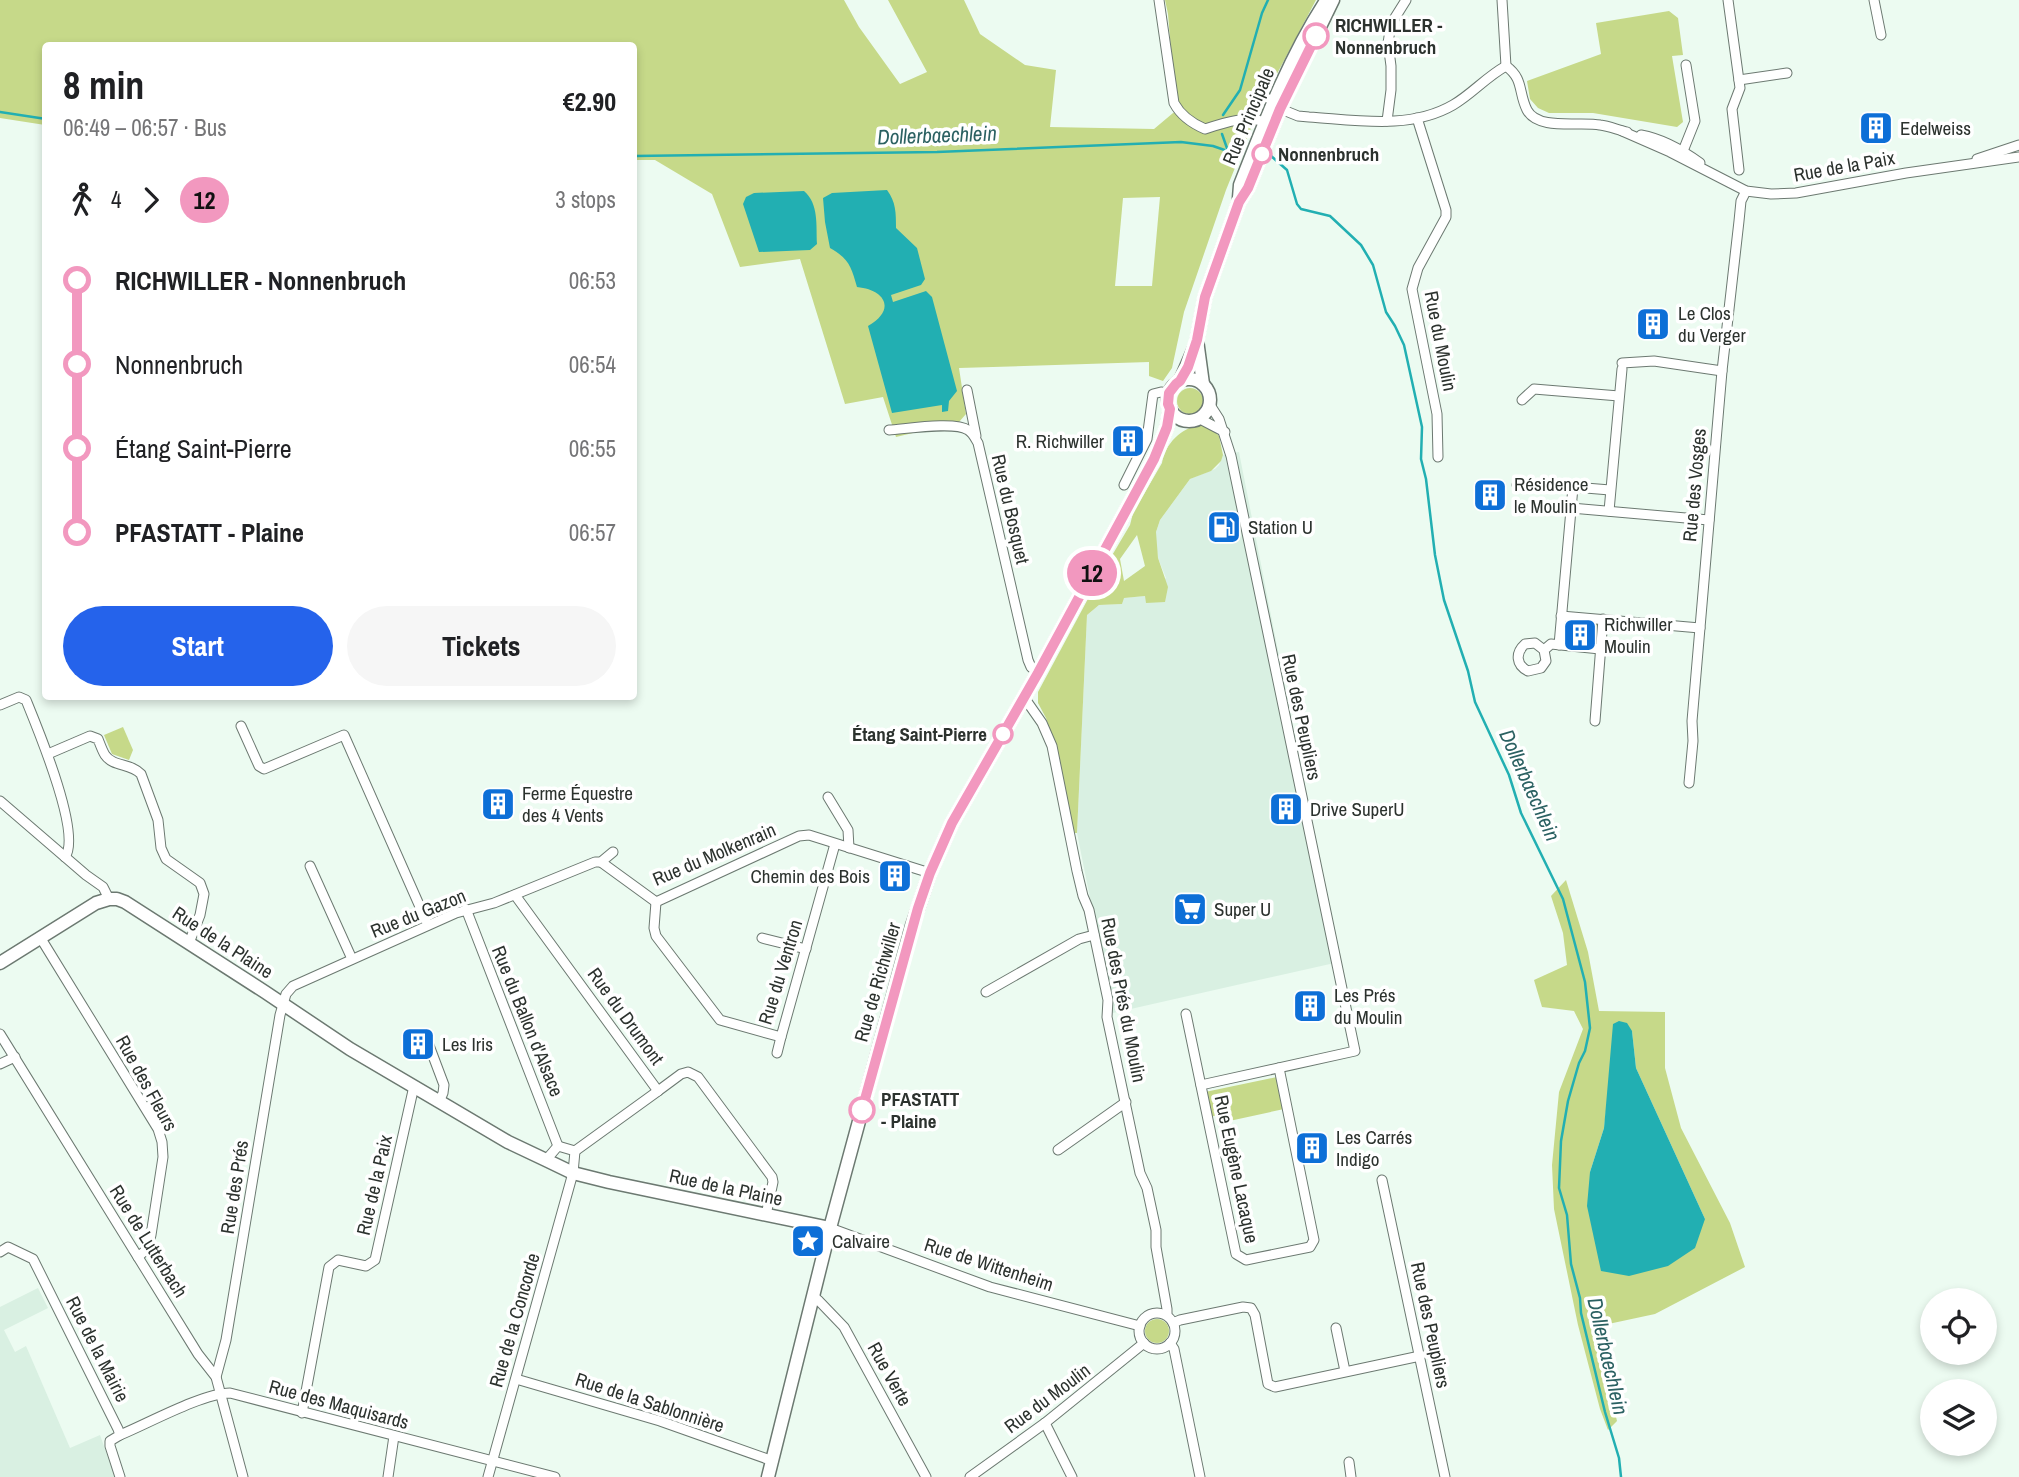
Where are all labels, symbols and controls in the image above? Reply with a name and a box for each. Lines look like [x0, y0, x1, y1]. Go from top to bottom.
place label: RICHWILLER - Nonnenbruch [1335, 12, 1442, 60]
marker: RICHWILLER - Nonnenbruch [1303, 23, 1329, 49]
text: 8 min [63, 60, 144, 111]
street label: Rue Principale [1216, 63, 1280, 169]
text: €2.90 [563, 84, 616, 119]
building icon: Edelweiss [1857, 109, 1895, 147]
text: 06:49 – 06:57 · Bus [63, 112, 227, 143]
place label: Edelweiss [1900, 115, 1971, 141]
water label: Dollerbaechlein [877, 118, 997, 152]
place label: Nonnenbruch [1278, 141, 1379, 167]
marker: Nonnenbruch [1252, 144, 1272, 164]
street label: Rue de la Paix [1791, 144, 1897, 188]
icon: walk [63, 181, 101, 219]
icon: forward [132, 181, 170, 219]
text: 4 [111, 184, 122, 215]
text: 12 [194, 184, 215, 216]
text: 3 stops [555, 184, 616, 215]
text: RICHWILLER - Nonnenbruch [115, 263, 406, 298]
text: 06:53 [569, 265, 616, 296]
street label: Rue du Moulin [1419, 289, 1463, 393]
place label: Le Clos du Verger [1678, 300, 1746, 348]
building icon: Le Clos du Verger [1634, 305, 1672, 343]
text: Nonnenbruch [115, 347, 243, 382]
text: 06:54 [569, 349, 616, 380]
building icon: R. Richwiller [1109, 422, 1147, 460]
street label: Rue des Vosges [1676, 427, 1712, 543]
place label: R. Richwiller [1016, 428, 1105, 454]
text: Étang Saint-Pierre [115, 431, 292, 466]
text: 06:55 [569, 433, 616, 464]
street label: Rue du Bosquet [986, 452, 1036, 567]
place label: Résidence le Moulin [1514, 471, 1588, 519]
building icon: Résidence le Moulin [1471, 476, 1509, 514]
fuel station icon: Station U [1205, 508, 1243, 546]
place label: Station U [1248, 514, 1313, 540]
text: PFASTATT - Plaine [115, 515, 304, 550]
text: 06:57 [569, 517, 616, 548]
line badge: 12 [1060, 550, 1124, 596]
text: 12 [1081, 557, 1103, 589]
button: Start [63, 606, 333, 686]
button: Tickets [347, 606, 616, 686]
place label: Richwiller Moulin [1604, 611, 1673, 659]
building icon: Richwiller Moulin [1561, 616, 1599, 654]
street label: Rue des Peupliers [1276, 652, 1328, 783]
place label: Étang Saint-Pierre [852, 721, 987, 747]
marker: Étang Saint-Pierre [993, 724, 1013, 744]
water label: Dollerbaechlein [1492, 724, 1568, 846]
place label: Ferme Équestre des 4 Vents [522, 780, 633, 828]
building icon: Ferme Équestre des 4 Vents [479, 785, 517, 823]
building icon: Drive SuperU [1267, 790, 1305, 828]
place label: Drive SuperU [1310, 796, 1404, 822]
street label: Rue du Molkenrain [648, 816, 780, 892]
building icon: Chemin des Bois [876, 857, 914, 895]
place label: Chemin des Bois [750, 863, 870, 889]
street label: Rue du Gazon [367, 882, 469, 944]
supermarket icon: Super U [1171, 890, 1209, 928]
place label: Super U [1214, 896, 1271, 922]
street label: Rue de la Plaine [168, 900, 278, 984]
street label: Rue des Prés du Moulin [1095, 915, 1153, 1085]
street label: Rue du Ventron [752, 916, 808, 1028]
street label: Rue de Richwiller [848, 919, 907, 1045]
street label: Rue du Ballon d'Alsace [486, 942, 570, 1100]
street label: Rue du Drumont [582, 962, 671, 1070]
place label: Les Prés du Moulin [1334, 982, 1402, 1030]
building icon: Les Prés du Moulin [1291, 987, 1329, 1025]
building icon: Les Iris [399, 1025, 437, 1063]
street label: Rue des Fleurs [110, 1030, 184, 1136]
place label: Les Iris [442, 1031, 493, 1057]
place label: PFASTATT - Plaine [881, 1086, 960, 1134]
street label: Rue Eugène Lacaque [1209, 1093, 1265, 1245]
marker: PFASTATT - Plaine [849, 1097, 875, 1123]
place label: Les Carrés Indigo [1336, 1124, 1412, 1172]
building icon: Les Carrés Indigo [1293, 1129, 1331, 1167]
street label: Rue de la Paix [350, 1132, 398, 1238]
street label: Rue des Prés [214, 1138, 254, 1236]
street label: Rue de la Plaine [667, 1162, 785, 1212]
street label: Rue de Lutterbach [104, 1180, 194, 1302]
place icon: Calvaire [789, 1222, 827, 1260]
place label: Calvaire [832, 1228, 890, 1254]
street label: Rue de Wittenheim [921, 1231, 1057, 1297]
street label: Rue de la Concorde [482, 1250, 546, 1390]
street label: Rue des Peupliers [1405, 1260, 1457, 1391]
map controls [1920, 1288, 1997, 1456]
button: locate [1920, 1288, 1997, 1365]
street label: Rue de la Mairie [60, 1292, 136, 1406]
water label: Dollerbaechlein [1580, 1294, 1636, 1418]
street label: Rue Verte [862, 1337, 918, 1411]
street label: Rue du Moulin [999, 1357, 1095, 1439]
street label: Rue de la Sablonnière [572, 1366, 728, 1438]
street label: Rue des Maquisards [266, 1373, 412, 1435]
button: layers [1920, 1379, 1997, 1456]

